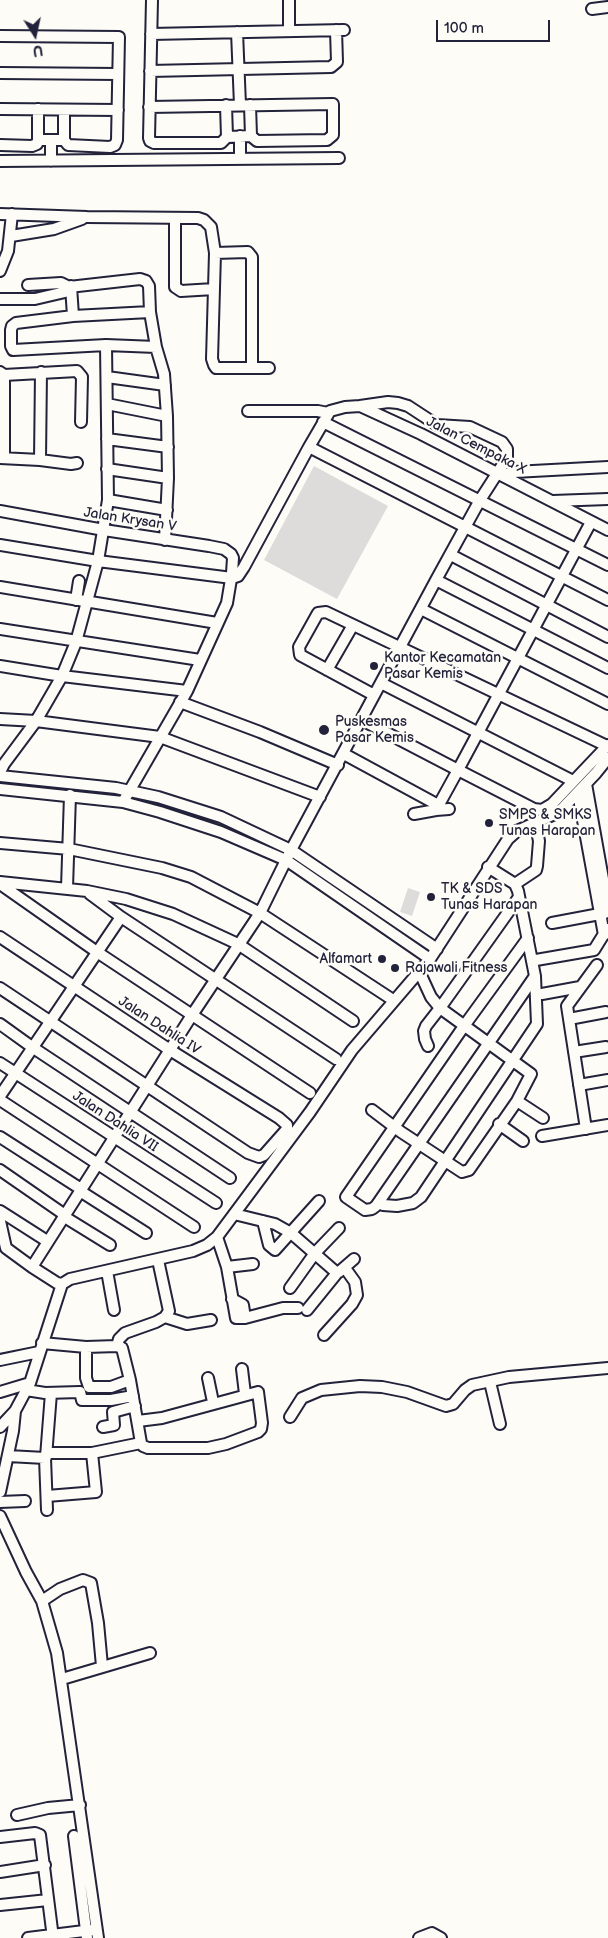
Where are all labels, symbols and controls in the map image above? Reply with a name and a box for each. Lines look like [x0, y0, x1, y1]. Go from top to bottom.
north arrow [10, 10, 60, 60]
scale bar [438, 10, 552, 42]
text: 100 m [444, 19, 484, 38]
text: U [31, 41, 44, 60]
street label: Jalan Cempaka X [423, 414, 529, 478]
street label: Jalan Krysan V [82, 504, 178, 536]
place label: Kantor Kecamatan Pasar Kemis [384, 650, 501, 682]
marker: Kantor Kecamatan Pasar Kemis [368, 660, 380, 672]
place label: Puskesmas Pasar Kemis [335, 714, 414, 746]
marker: Puskesmas Pasar Kemis [317, 723, 331, 737]
place label: SMPS & SMKS Tunas Harapan [499, 807, 595, 840]
marker: SMPS & SMKS Tunas Harapan [483, 817, 495, 829]
place label: TK & SDS Tunas Harapan [441, 881, 537, 914]
marker: TK & SDS Tunas Harapan [425, 891, 437, 903]
place label: Alfamart [320, 951, 372, 967]
marker: Alfamart [376, 953, 388, 965]
place label: Rajawali Fitness [405, 960, 508, 976]
marker: Rajawali Fitness [389, 962, 401, 974]
street label: Jalan Dahlia IV [115, 993, 203, 1059]
street label: Jalan Dahlia VII [69, 1088, 161, 1156]

